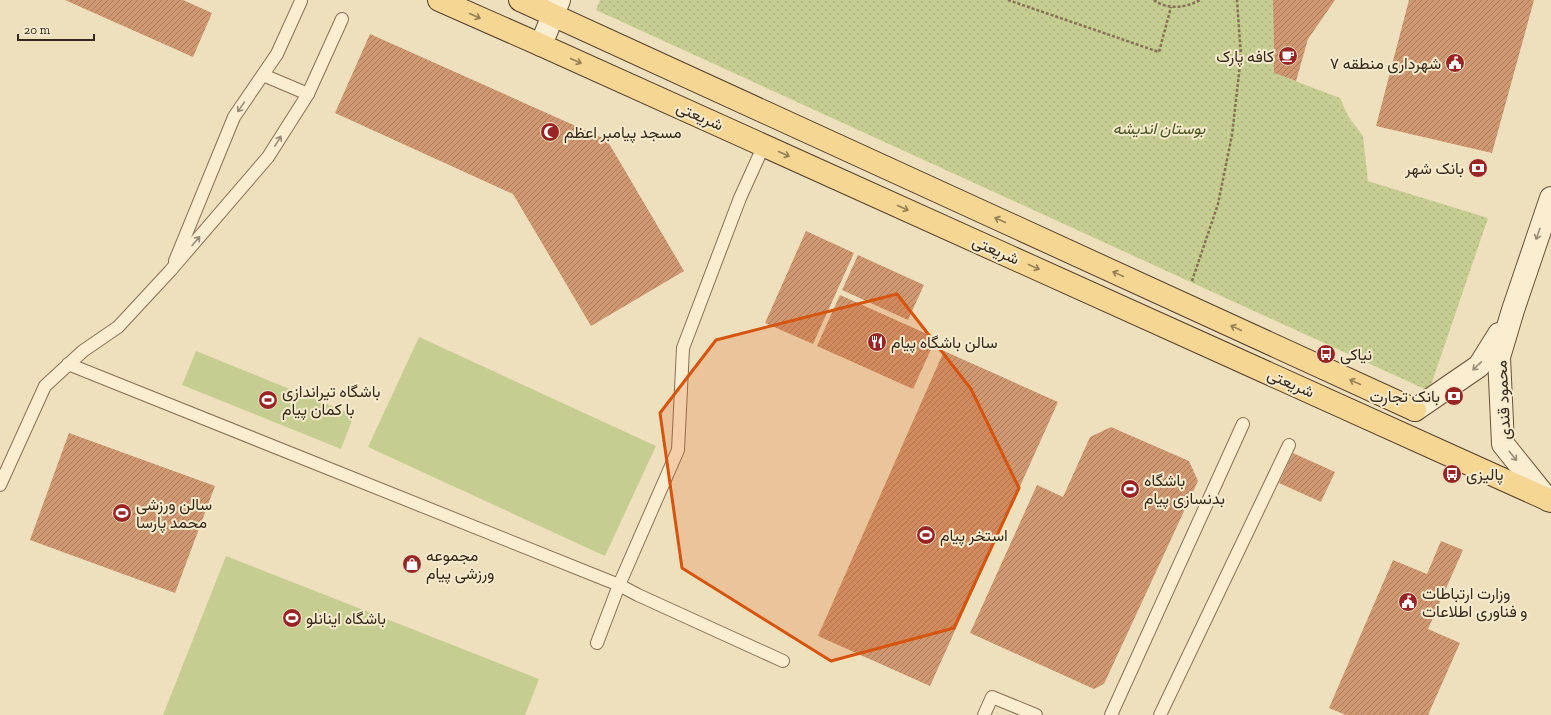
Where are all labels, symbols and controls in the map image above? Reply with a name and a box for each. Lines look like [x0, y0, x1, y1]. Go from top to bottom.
one-way arrow [469, 12, 481, 20]
scale bar [18, 16, 94, 42]
text: 20 m [24, 23, 51, 37]
cafe icon: کافه پارک [1277, 45, 1299, 67]
place label: کافه پارک [1216, 47, 1274, 68]
public building icon: شهرداری منطقه ۷ [1444, 52, 1466, 74]
place label: شهرداری منطقه ۷ [1330, 54, 1441, 74]
one-way arrow [570, 57, 582, 65]
street label: شریعتی [673, 97, 726, 136]
one-way arrow [237, 101, 245, 112]
park label: بوستان اندیشه [1113, 119, 1207, 139]
mosque icon: مسجد پیامبر اعظم [539, 121, 561, 143]
place label: مسجد پیامبر اعظم [564, 123, 682, 144]
one-way arrow [274, 136, 282, 147]
one-way arrow [778, 151, 790, 159]
bank icon: بانک شهر [1467, 157, 1489, 179]
place label: بانک شهر [1404, 159, 1464, 179]
one-way arrow [896, 205, 908, 212]
one-way arrow [994, 216, 1006, 223]
one-way arrow [1534, 228, 1542, 240]
street label: شریعتی [969, 231, 1022, 270]
one-way arrow [191, 236, 200, 247]
one-way arrow [1028, 264, 1040, 271]
one-way arrow [1113, 270, 1125, 277]
one-way arrow [1231, 324, 1243, 331]
restaurant icon: سالن باشگاه پیام [866, 331, 888, 353]
place label: سالن باشگاه پیام [891, 333, 998, 354]
bus stop icon: نیاکی [1315, 343, 1337, 365]
place label: نیاکی [1340, 345, 1372, 365]
street label: محمود قندی [1491, 360, 1516, 440]
one-way arrow [1472, 362, 1482, 371]
street label: شریعتی [1264, 364, 1317, 403]
one-way arrow [1349, 378, 1361, 386]
place label: باشگاه تیراندازی با کمان پیام [282, 382, 381, 421]
bank icon: بانک تجارت [1443, 385, 1465, 407]
place label: بانک تجارت [1370, 387, 1440, 407]
sports icon: باشگاه تیراندازی با کمان پیام [257, 389, 279, 411]
one-way arrow [1509, 450, 1517, 461]
bus stop icon: پالیزی [1441, 463, 1463, 485]
place label: پالیزی [1466, 465, 1504, 486]
place label: باشگاه بدنسازی پیام [1144, 471, 1225, 510]
sports icon: باشگاه بدنسازی پیام [1119, 478, 1141, 500]
place label: سالن ورزشی محمد پارسا [136, 495, 212, 534]
sports icon: سالن ورزشی محمد پارسا [111, 502, 133, 524]
sports icon: استخر پیام [915, 524, 937, 546]
place label: استخر پیام [940, 526, 1008, 547]
place label: مجموعه ورزشی پیام [426, 546, 494, 585]
shop icon: مجموعه ورزشی پیام [401, 553, 423, 575]
place label: وزارت ارتباطات و فناوری اطلاعات [1422, 584, 1527, 622]
public building icon: وزارت ارتباطات و فناوری اطلاعات [1397, 591, 1419, 613]
sports icon: باشگاه اینانلو [281, 607, 303, 629]
place label: باشگاه اینانلو [306, 609, 386, 629]

